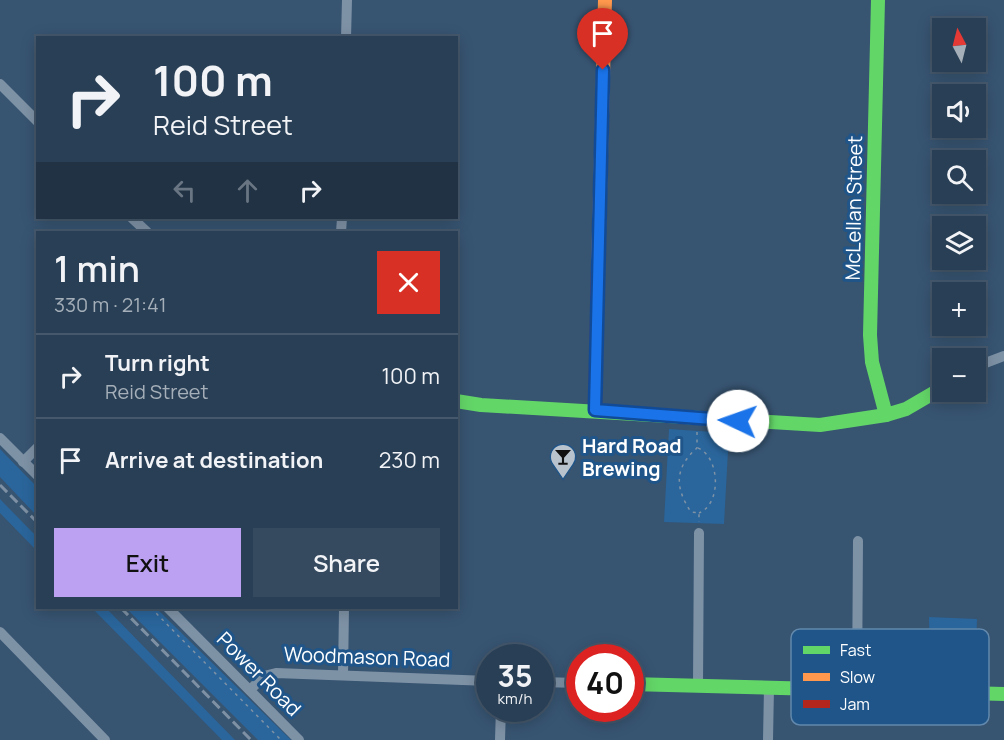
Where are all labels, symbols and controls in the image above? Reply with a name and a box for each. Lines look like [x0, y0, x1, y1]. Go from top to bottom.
pin [577, 8, 628, 70]
icon: arrive [586, 17, 619, 50]
north arrow [932, 18, 986, 72]
map controls [932, 18, 986, 402]
text: 100 m [153, 51, 273, 109]
icon: right [54, 60, 132, 138]
button: sound [932, 84, 986, 138]
text: Reid Street [153, 106, 293, 143]
street label: McLellan Street [839, 135, 868, 281]
button: search [932, 150, 986, 204]
icon: left [168, 174, 201, 207]
icon: ahead [231, 174, 264, 207]
icon: right [294, 174, 327, 207]
button: layers [932, 216, 986, 270]
text: 1 min [54, 244, 140, 293]
button: close [377, 251, 440, 314]
button: + [932, 282, 986, 336]
text: 330 m · 21:41 [54, 291, 167, 318]
text: Turn right [105, 348, 210, 378]
button: − [932, 348, 986, 402]
icon: right [54, 360, 87, 393]
text: 100 m [382, 361, 440, 391]
text: Reid Street [105, 378, 209, 405]
position arrow [706, 389, 770, 453]
place label: Hard Road Brewing [582, 432, 682, 482]
bar icon: Hard Road Brewing [548, 442, 578, 480]
icon: arrive [54, 444, 87, 477]
text: Arrive at destination [105, 445, 323, 475]
text: 230 m [379, 445, 440, 475]
button: Exit [54, 528, 241, 597]
button: Share [253, 528, 440, 597]
street label: Power Road [211, 626, 307, 722]
legend [791, 629, 989, 725]
text: Fast [840, 639, 871, 661]
street label: Woodmason Road [283, 640, 451, 673]
speed limit sign: 40 [566, 644, 644, 722]
text: 35 [497, 655, 533, 696]
text: Slow [840, 666, 875, 688]
text: km/h [498, 688, 532, 709]
text: Jam [840, 693, 870, 715]

